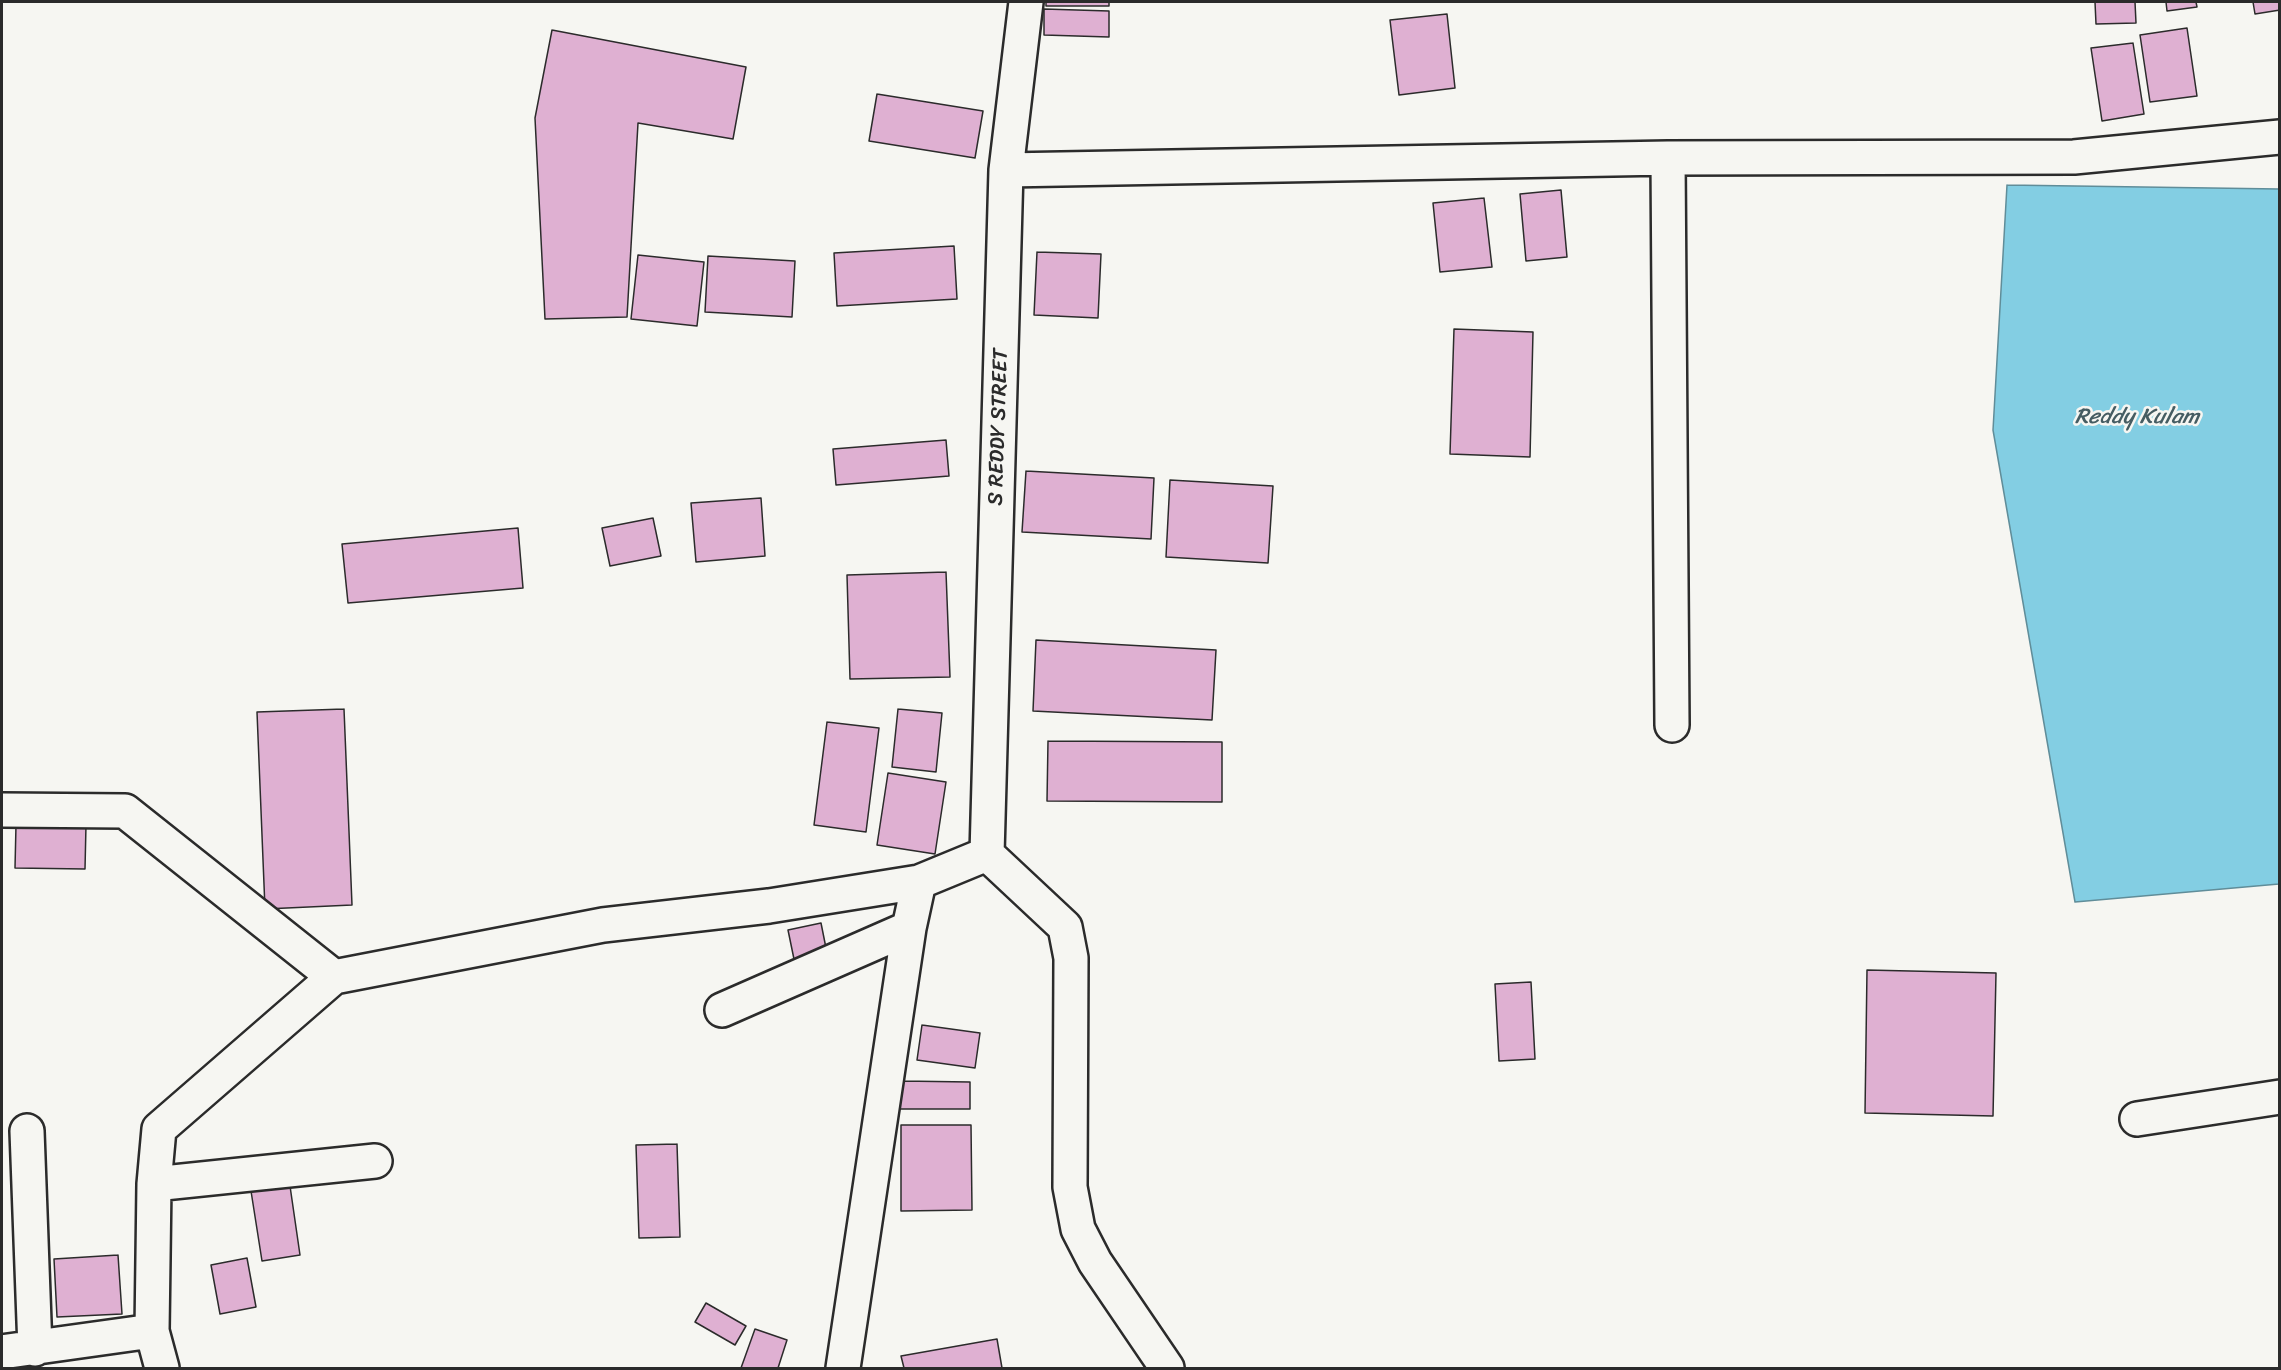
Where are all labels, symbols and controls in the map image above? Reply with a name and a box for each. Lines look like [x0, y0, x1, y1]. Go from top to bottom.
street label: S REDDY STREET [984, 348, 1014, 506]
water label: Reddy Kulam [2075, 404, 2199, 430]

